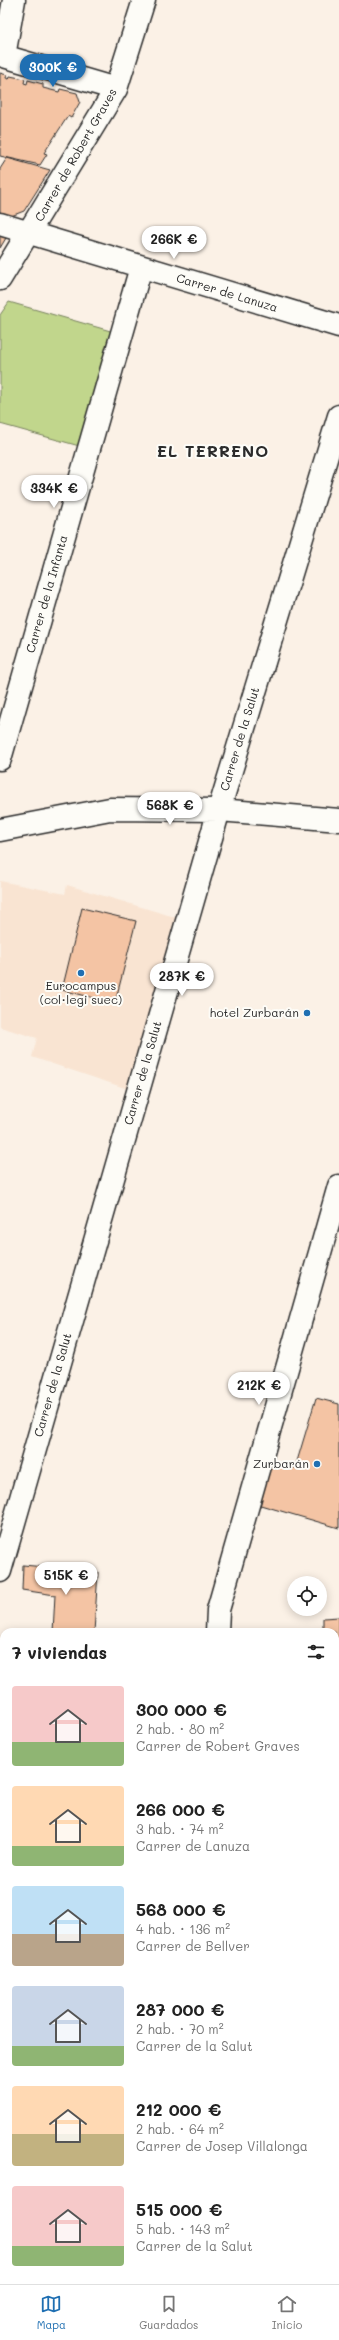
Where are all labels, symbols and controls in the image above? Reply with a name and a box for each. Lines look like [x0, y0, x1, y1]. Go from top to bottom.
pin: 300K € [20, 54, 86, 88]
text: 300K € [29, 58, 77, 75]
street label: Carrer de Robert Graves [30, 85, 120, 224]
pin: 266K € [141, 226, 207, 260]
text: 266K € [151, 230, 197, 247]
street label: Carrer de Lanuza [175, 269, 280, 315]
district label: EL TERRENO [157, 440, 269, 461]
pin: 334K € [21, 475, 87, 509]
text: 334K € [30, 479, 78, 496]
street label: Carrer de la Infanta [22, 533, 71, 655]
street label: Carrer de la Salut [216, 685, 262, 793]
pin: 568K € [137, 792, 203, 826]
text: 568K € [146, 796, 194, 813]
pin: 287K € [149, 963, 215, 997]
text: 287K € [159, 967, 205, 984]
marker: Eurocampus (col·legi suec) [76, 968, 86, 978]
place label: Eurocampus (col·legi suec) [40, 977, 122, 1007]
place label: hotel Zurbarán [210, 1004, 299, 1020]
marker: hotel Zurbarán [302, 1008, 312, 1018]
street label: Carrer de la Salut [120, 1019, 165, 1127]
street label: Carrer de la Salut [30, 1331, 75, 1439]
pin: 212K € [226, 1372, 292, 1406]
text: 212K € [237, 1376, 281, 1393]
place label: Zurbarán [253, 1455, 309, 1471]
marker: Zurbarán [312, 1459, 322, 1469]
pin: 515K € [33, 1562, 99, 1596]
text: 515K € [44, 1566, 88, 1583]
map controls [287, 1576, 327, 1616]
button: locate [287, 1576, 327, 1616]
text: 7 viviendas [12, 1641, 107, 1663]
icon: filters [305, 1641, 327, 1663]
text: 300 000 € [136, 1698, 227, 1720]
icon: home [44, 1702, 92, 1750]
text: 2 hab. · 80 m² [136, 1720, 224, 1737]
text: Carrer de Robert Graves [136, 1737, 300, 1754]
text: 266 000 € [136, 1798, 225, 1820]
icon: home [44, 1802, 92, 1850]
text: 3 hab. · 74 m² [136, 1820, 224, 1837]
text: Carrer de Lanuza [136, 1837, 250, 1854]
text: 568 000 € [136, 1898, 226, 1920]
icon: home [44, 1902, 92, 1950]
text: 4 hab. · 136 m² [136, 1920, 230, 1937]
text: Carrer de Bellver [136, 1937, 250, 1954]
text: 287 000 € [136, 1998, 224, 2020]
icon: home [44, 2002, 92, 2050]
text: 2 hab. · 70 m² [136, 2020, 224, 2037]
text: Carrer de la Salut [136, 2037, 253, 2054]
text: 212 000 € [136, 2098, 221, 2120]
icon: home [44, 2102, 92, 2150]
text: 2 hab. · 64 m² [136, 2120, 224, 2137]
text: Carrer de Josep Villalonga [136, 2137, 308, 2154]
text: 515 000 € [136, 2198, 222, 2220]
icon: home [44, 2202, 92, 2250]
text: 5 hab. · 143 m² [136, 2220, 230, 2237]
text: Carrer de la Salut [136, 2237, 253, 2254]
tab: Mapa [37, 2293, 66, 2332]
tab: Guardados [139, 2293, 198, 2332]
tab: Inicio [272, 2293, 302, 2332]

